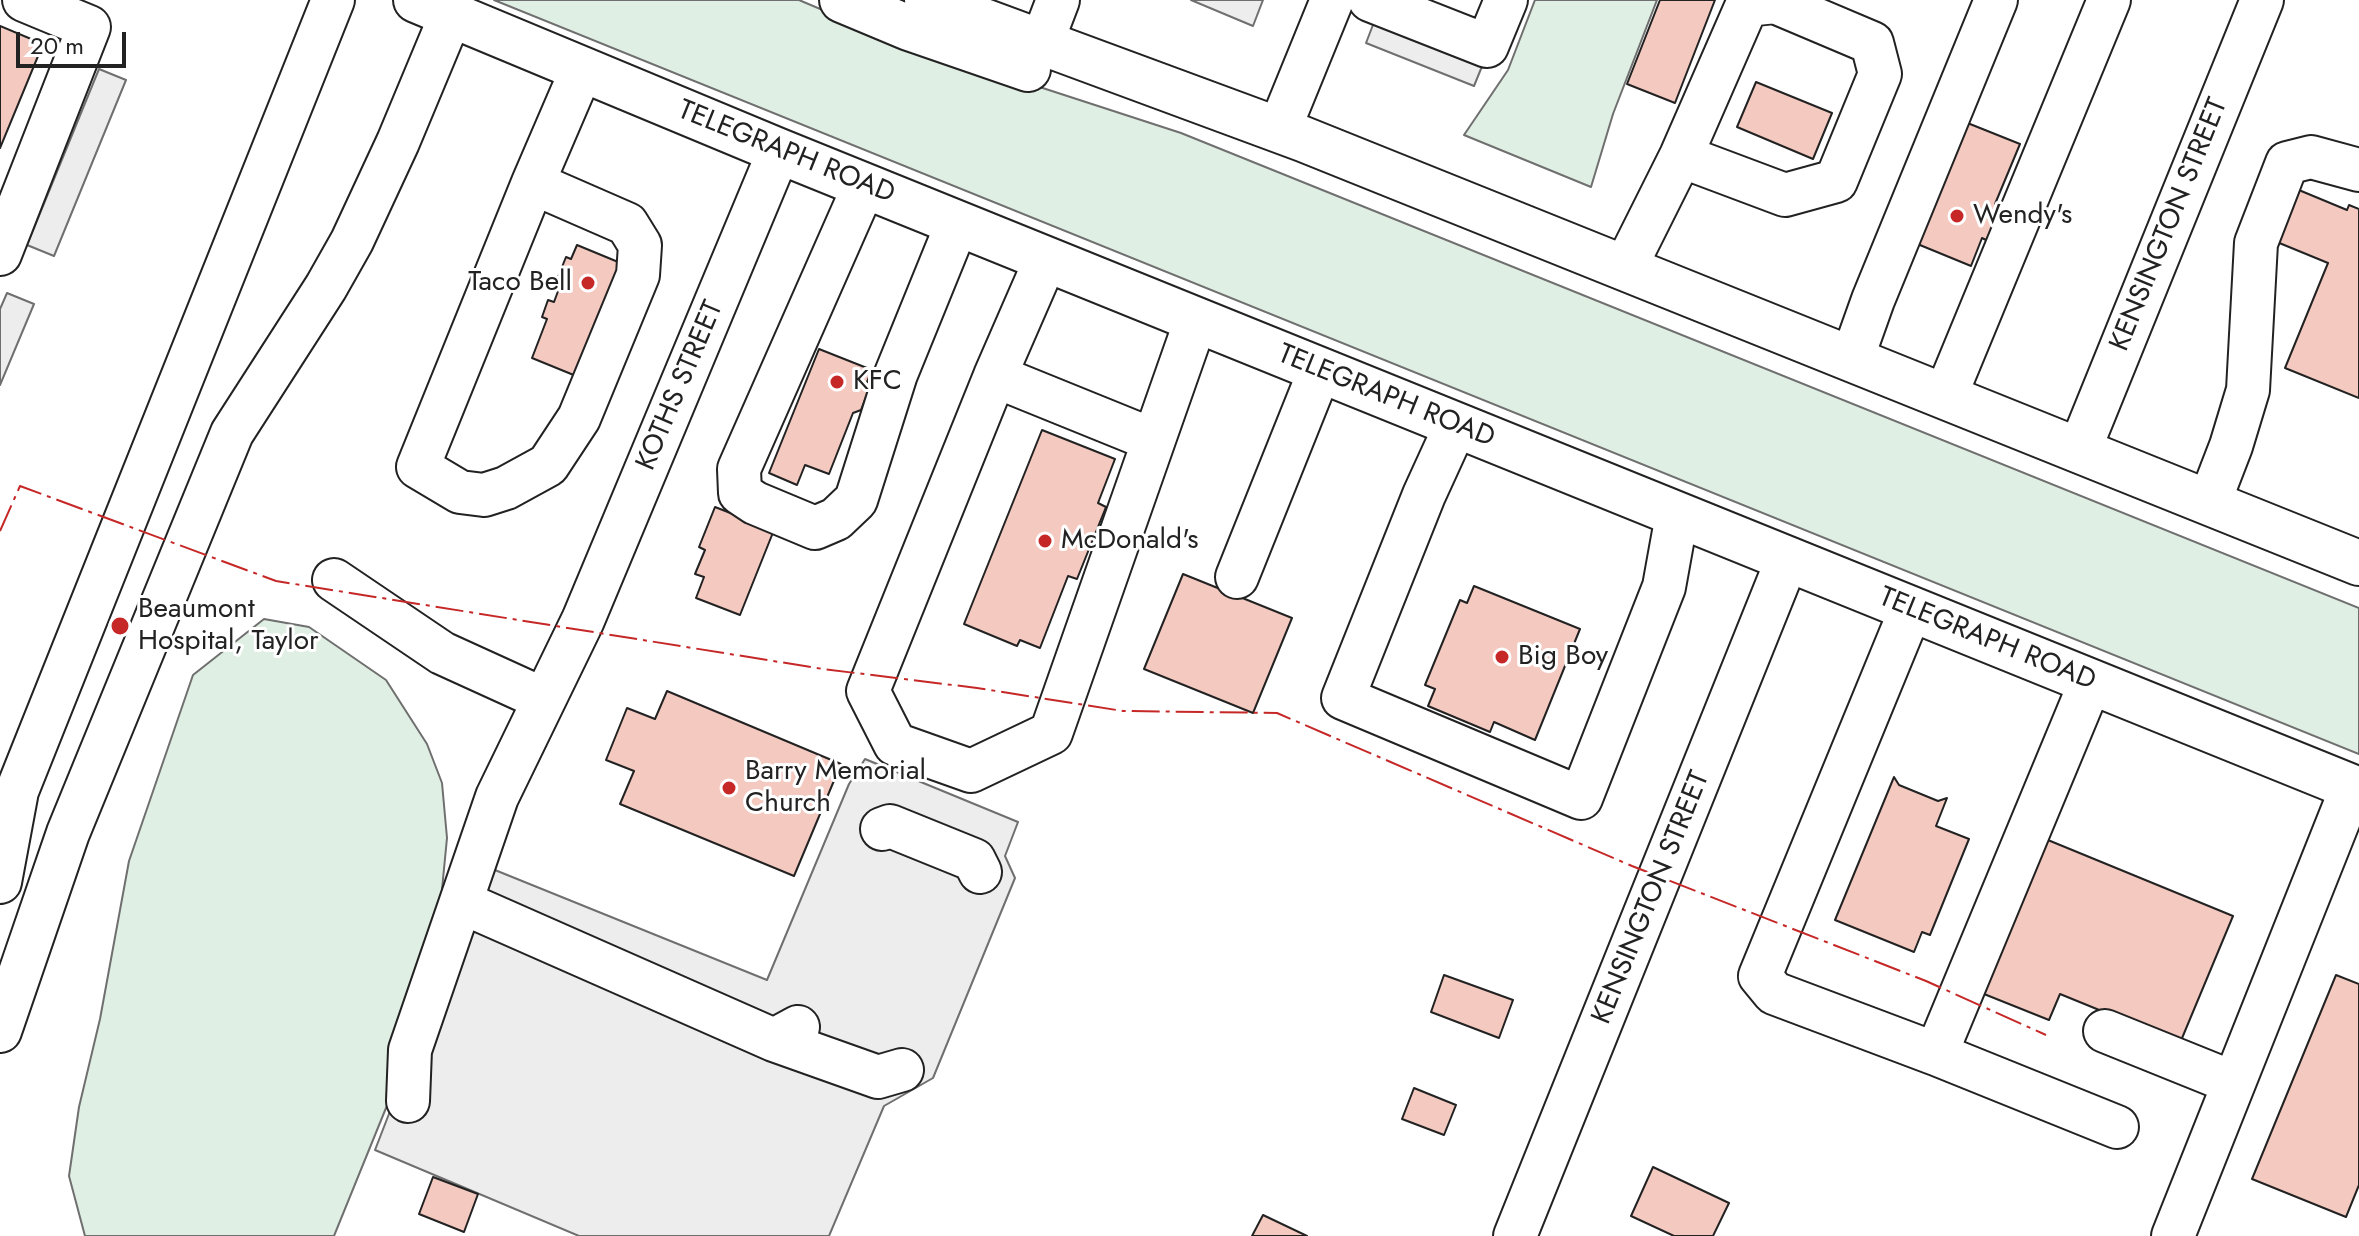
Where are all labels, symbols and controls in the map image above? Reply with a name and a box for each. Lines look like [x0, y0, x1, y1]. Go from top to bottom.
scale bar [20, 16, 130, 66]
text: 20 m [30, 28, 84, 63]
street label: TELEGRAPH ROAD [673, 94, 899, 212]
street label: KENSINGTON STREET [2104, 94, 2236, 356]
place label: Wendy's [1973, 199, 2072, 233]
marker: Wendy's [1948, 207, 1966, 225]
place label: Taco Bell [468, 266, 572, 300]
marker: Taco Bell [579, 274, 597, 292]
street label: KOTHS STREET [630, 296, 732, 476]
street label: TELEGRAPH ROAD [1273, 338, 1499, 456]
place label: KFC [853, 365, 902, 399]
marker: KFC [828, 373, 846, 391]
place label: McDonald's [1061, 524, 1198, 558]
marker: McDonald's [1036, 532, 1054, 550]
street label: TELEGRAPH ROAD [1874, 581, 2100, 699]
place label: Beaumont Hospital, Taylor [138, 593, 319, 659]
marker: Beaumont Hospital, Taylor [109, 615, 131, 637]
place label: Big Boy [1518, 640, 1608, 674]
marker: Big Boy [1493, 648, 1511, 666]
place label: Barry Memorial Church [745, 755, 926, 821]
street label: KENSINGTON STREET [1586, 767, 1718, 1029]
marker: Barry Memorial Church [720, 779, 738, 797]

